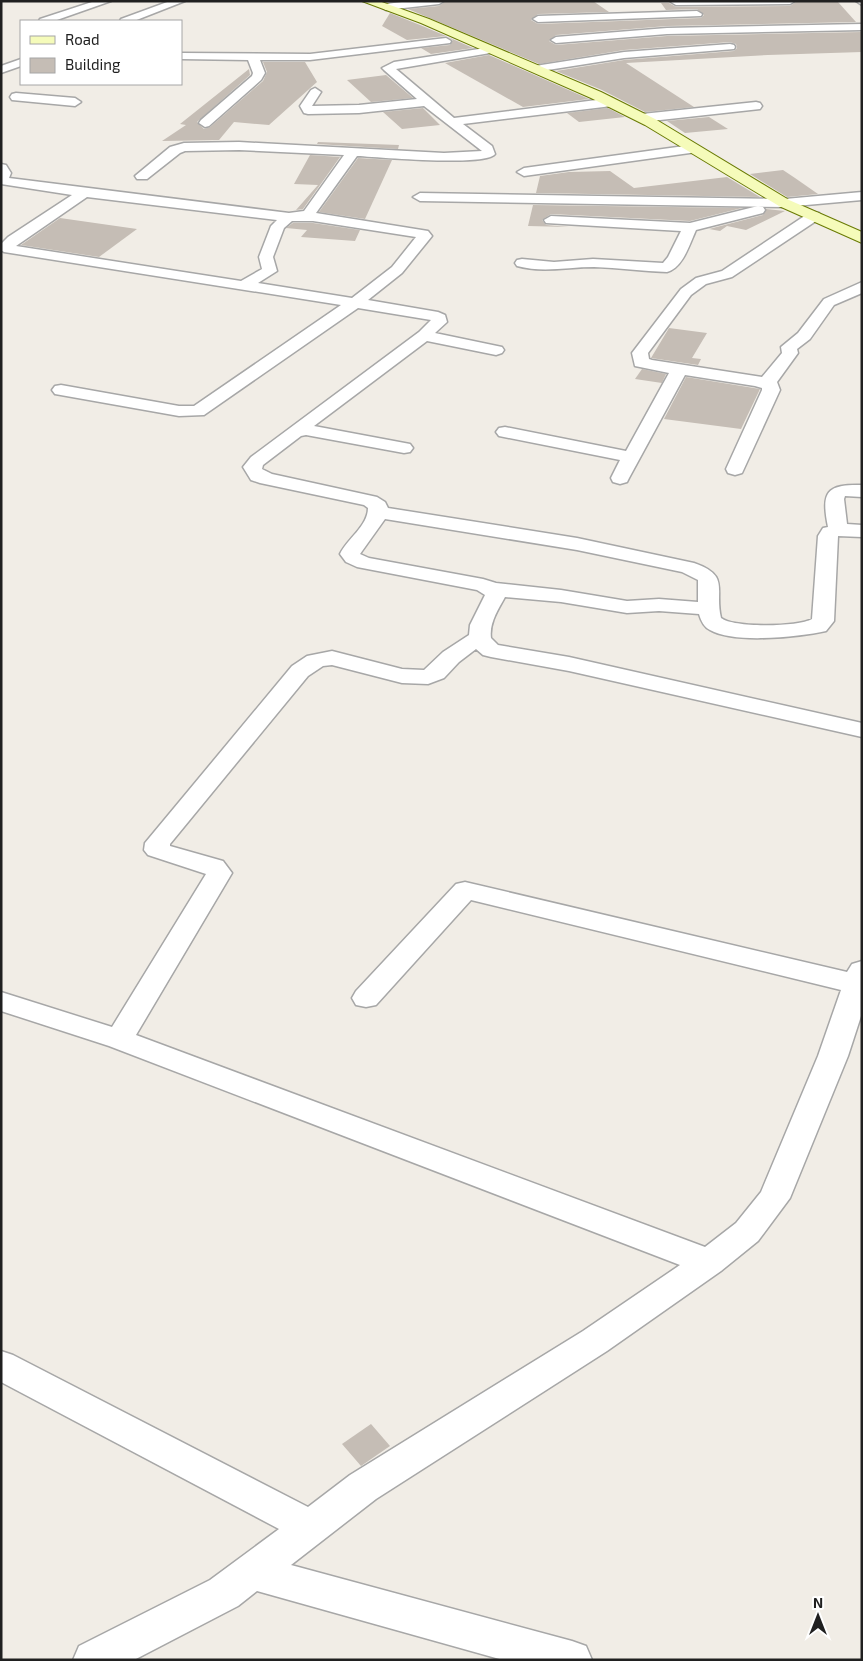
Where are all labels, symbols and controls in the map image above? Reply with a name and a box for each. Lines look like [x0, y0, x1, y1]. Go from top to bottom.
legend [20, 20, 182, 85]
text: Road [65, 30, 100, 48]
text: Building [65, 55, 121, 73]
north arrow [793, 1591, 843, 1641]
text: N [813, 1594, 823, 1611]

